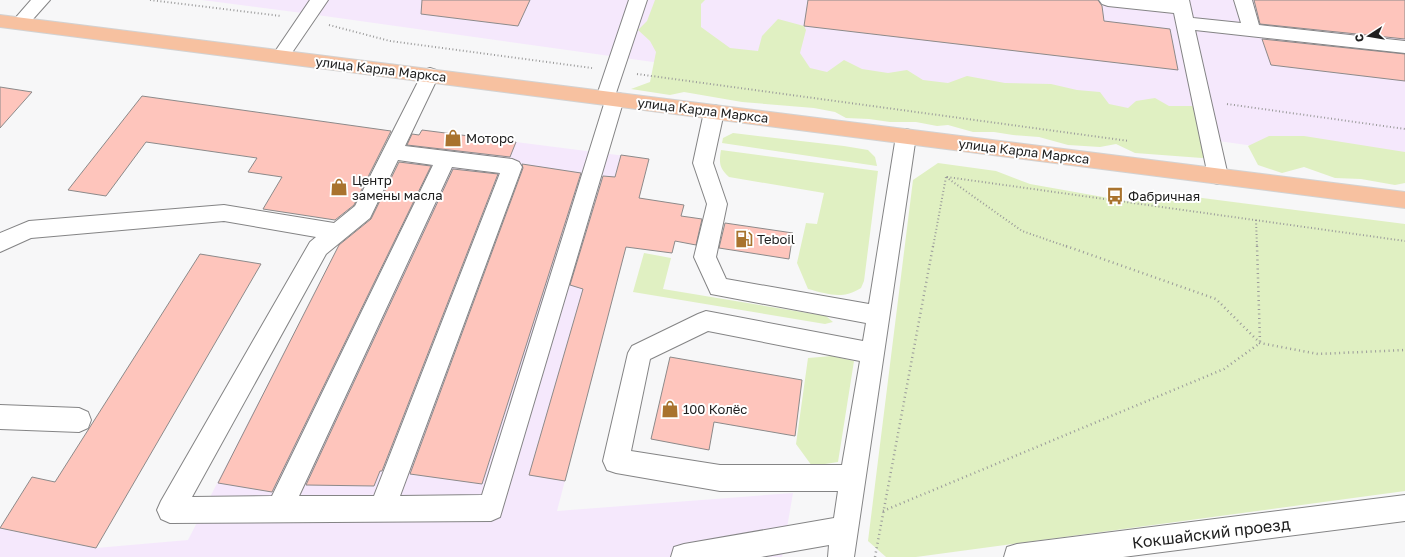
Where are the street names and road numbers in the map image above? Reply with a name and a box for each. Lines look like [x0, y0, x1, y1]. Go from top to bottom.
street label: улица Карла Маркса [315, 53, 447, 85]
street label: улица Карла Маркса [637, 94, 769, 126]
street label: улица Карла Маркса [958, 135, 1090, 167]
street label: Кокшайский проезд [1131, 513, 1292, 553]

